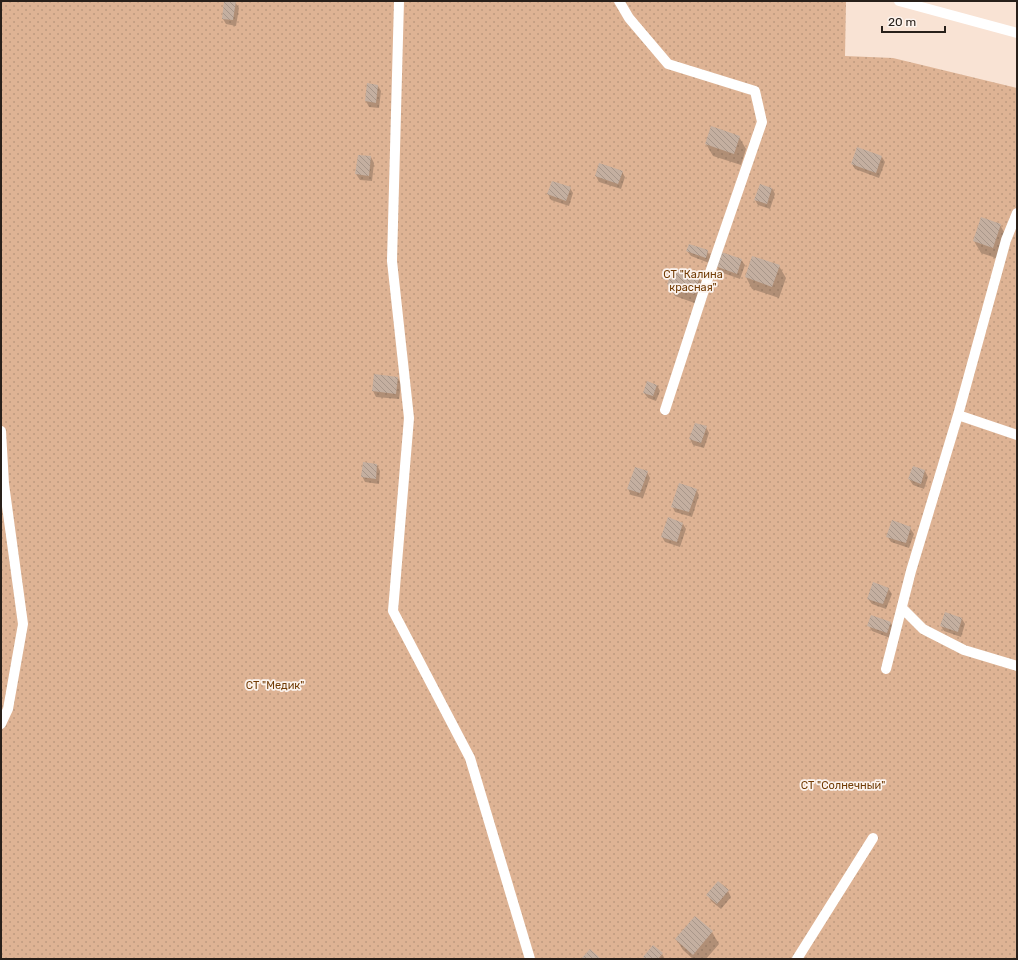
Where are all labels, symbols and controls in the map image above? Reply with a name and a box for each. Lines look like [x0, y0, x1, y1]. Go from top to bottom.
scale bar [882, 8, 945, 34]
text: 20 m [888, 15, 916, 29]
park label: СТ "Калина красная" [663, 268, 723, 294]
park label: СТ "Медик" [246, 679, 304, 692]
park label: СТ "Солнечный" [801, 779, 885, 792]

